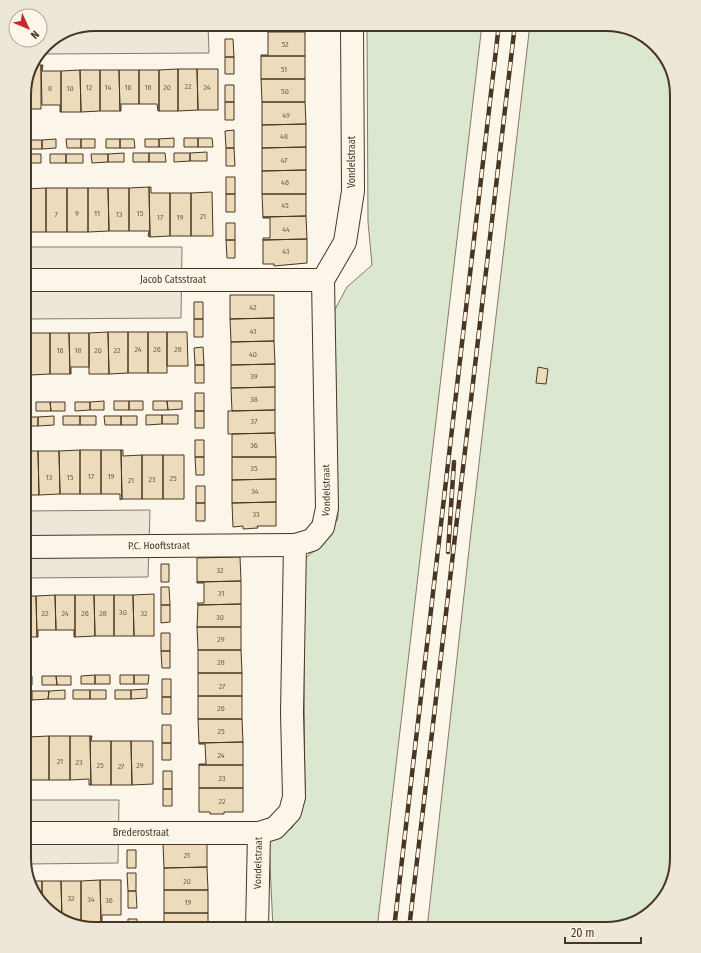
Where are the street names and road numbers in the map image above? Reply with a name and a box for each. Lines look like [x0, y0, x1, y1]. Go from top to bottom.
street label: Vondelstraat [346, 135, 358, 188]
street label: Jacob Catsstraat [140, 274, 207, 286]
street label: Vondelstraat [319, 464, 333, 518]
street label: P.C. Hooftstraat [128, 540, 191, 552]
street label: Brederostraat [113, 827, 170, 839]
street label: Vondelstraat [252, 836, 265, 889]

